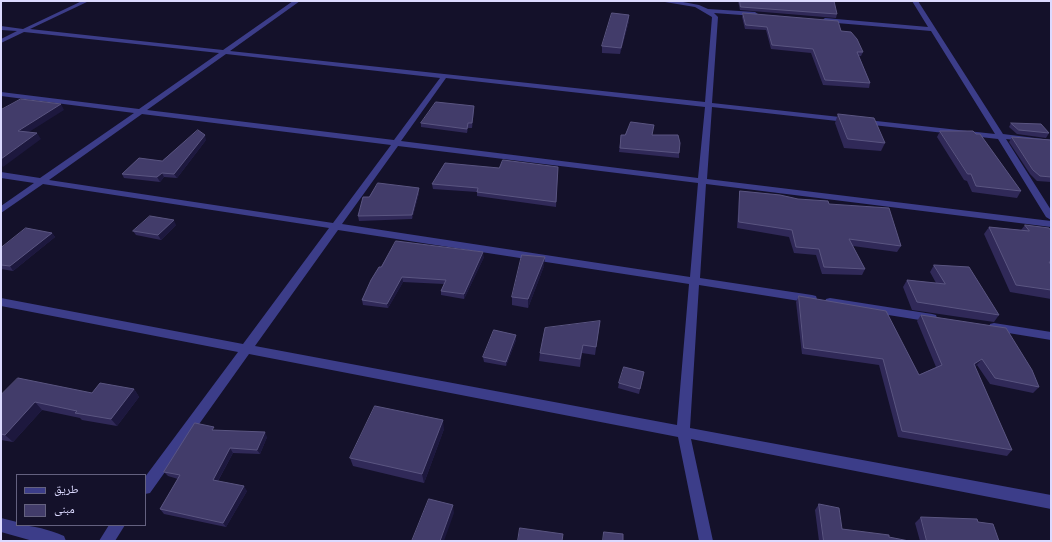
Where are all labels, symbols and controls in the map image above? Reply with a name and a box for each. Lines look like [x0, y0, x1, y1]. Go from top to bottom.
legend [16, 474, 146, 526]
text: طريق [54, 481, 79, 497]
text: مبنى [54, 501, 75, 517]

